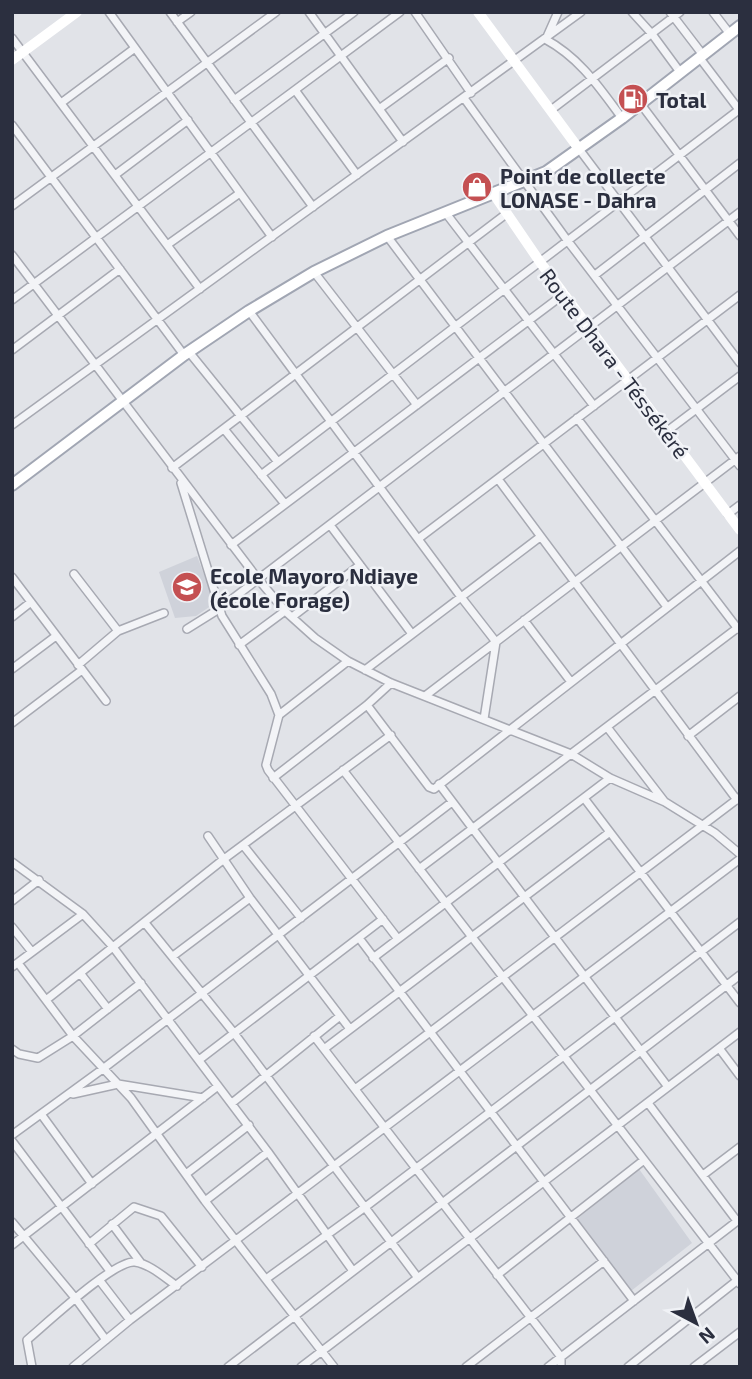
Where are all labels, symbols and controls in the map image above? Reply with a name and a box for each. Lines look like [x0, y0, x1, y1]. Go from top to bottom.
fuel station icon: Total [616, 82, 650, 116]
place label: Total [656, 87, 706, 112]
place label: Point de collecte LONASE - Dahra [500, 163, 666, 212]
shop icon: Point de collecte LONASE - Dahra [460, 170, 494, 204]
street label: Route Dhara - Téssékéré [535, 263, 695, 463]
place label: Ecole Mayoro Ndiaye (école Forage) [210, 563, 418, 612]
school or university icon: Ecole Mayoro Ndiaye (école Forage) [170, 570, 204, 604]
north arrow [661, 1288, 731, 1358]
text: N [695, 1323, 720, 1349]

